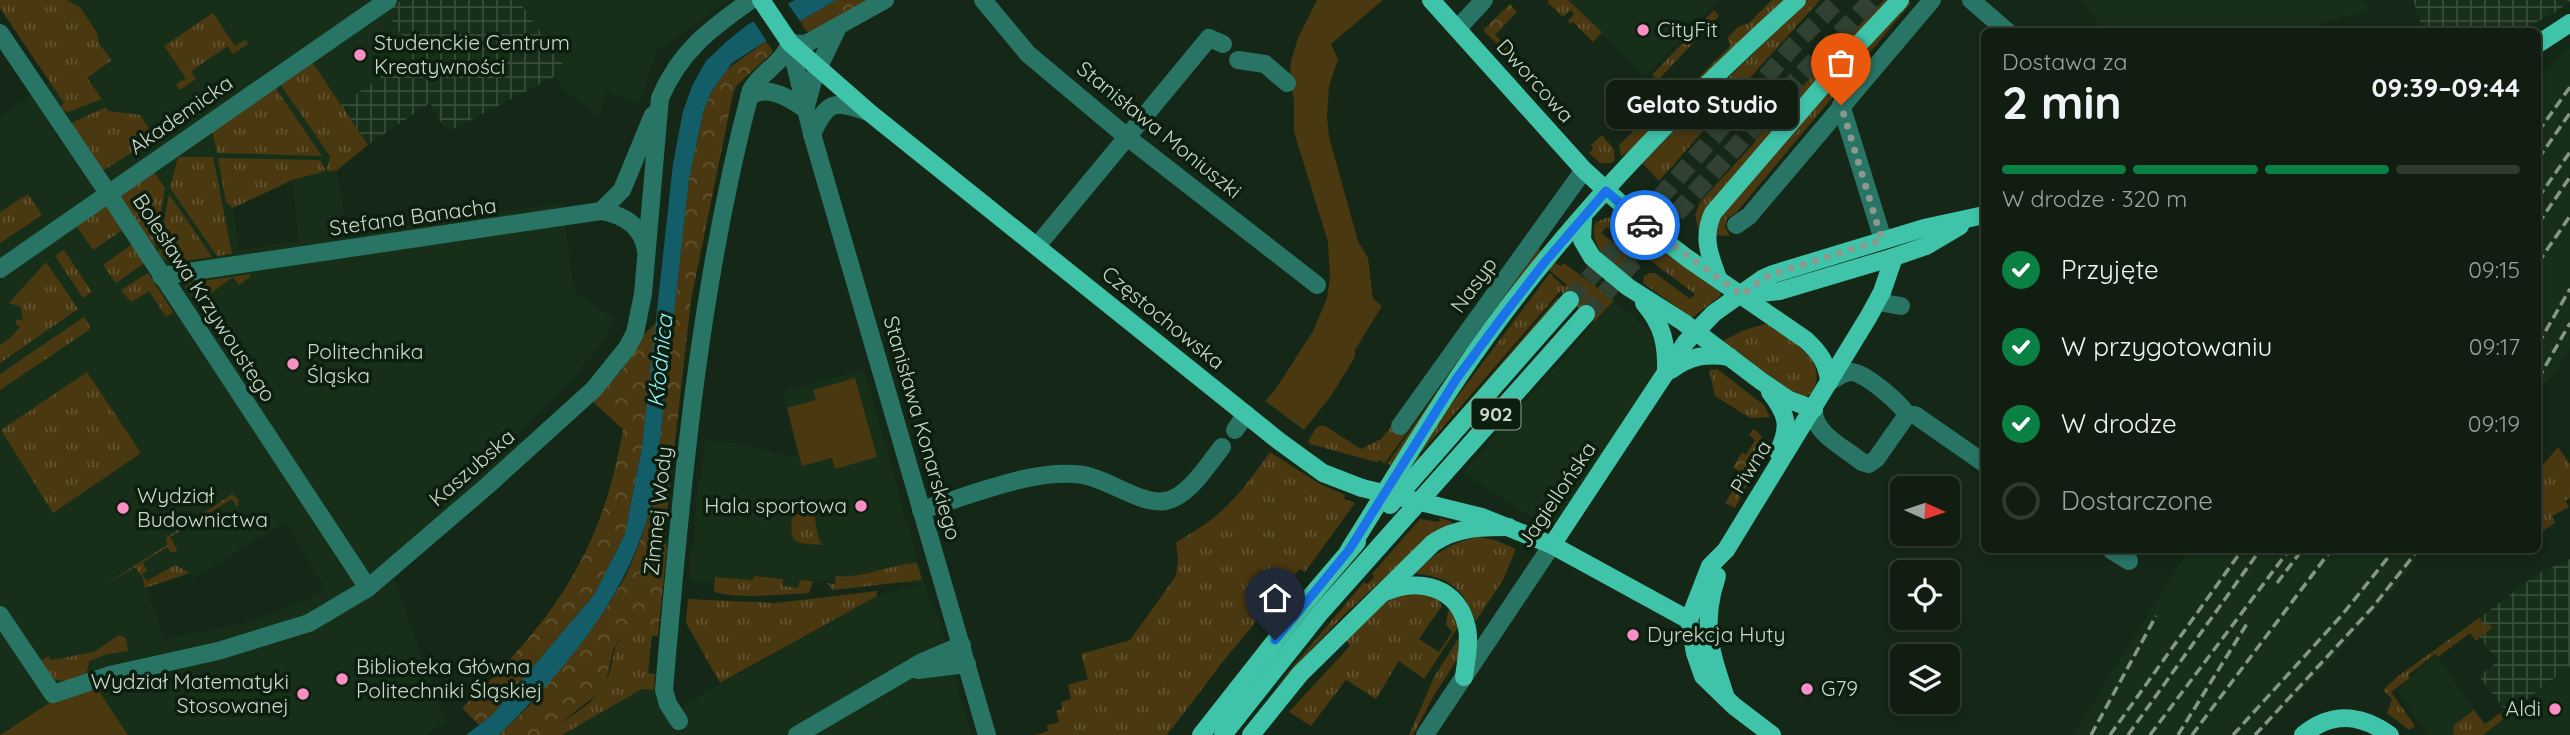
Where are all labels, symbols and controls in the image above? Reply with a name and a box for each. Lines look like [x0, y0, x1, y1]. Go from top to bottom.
place label: CityFit [1657, 16, 1718, 42]
marker: CityFit [1635, 22, 1651, 38]
place label: Studenckie Centrum Kreatywności [374, 29, 570, 79]
street label: Dworcowa [1491, 33, 1580, 127]
pin [1811, 33, 1871, 105]
icon: bag [1822, 44, 1860, 82]
marker: Studenckie Centrum Kreatywności [352, 47, 368, 63]
text: Dostawa za [2002, 47, 2128, 76]
street label: Stanisława Moniuszki [1072, 55, 1247, 204]
street label: Akademicka [124, 69, 237, 159]
text: 09:39–09:44 [2372, 71, 2520, 104]
text: 2 min [2002, 73, 2122, 131]
callout: Gelato Studio [1606, 80, 1799, 130]
text: Gelato Studio [1626, 90, 1778, 119]
text: W drodze · 320 m [2002, 184, 2187, 213]
street label: Bolesława Krzywoustego [128, 188, 282, 406]
courier [1610, 190, 1680, 260]
street label: Stefana Banacha [328, 191, 498, 241]
icon: car [1626, 206, 1664, 244]
street label: Nasyp [1444, 251, 1502, 317]
icon: check [2002, 251, 2040, 289]
text: Przyjęte [2061, 253, 2159, 286]
text: 09:15 [2468, 255, 2520, 284]
street label: Częstochowska [1097, 260, 1230, 374]
water label: Kłodnica [640, 312, 679, 409]
street label: Stanisława Konarskiego [878, 313, 967, 543]
icon: check [2002, 328, 2040, 366]
text: W przygotowaniu [2061, 330, 2272, 363]
text: 09:17 [2469, 332, 2520, 361]
place label: Politechnika Śląska [307, 338, 424, 388]
marker: Politechnika Śląska [285, 356, 301, 372]
road number: 902 [1472, 398, 1520, 430]
icon: check [2002, 405, 2040, 443]
text: W drodze [2061, 407, 2177, 440]
text: 09:19 [2468, 409, 2520, 438]
street label: Kaszubska [423, 423, 520, 512]
street label: Piwna [1724, 435, 1776, 498]
street label: Jagiellońska [1511, 437, 1601, 552]
street label: Zimnej Wody [637, 445, 677, 577]
north arrow [1890, 476, 1960, 546]
map controls [1890, 476, 1960, 714]
place label: Wydział Budownictwa [137, 482, 268, 532]
text: Dostarczone [2061, 484, 2213, 517]
place label: Hala sportowa [704, 492, 847, 518]
marker: Hala sportowa [853, 498, 869, 514]
marker: Wydział Budownictwa [115, 500, 131, 516]
button: locate [1890, 560, 1960, 630]
pin [1245, 568, 1305, 640]
icon: home [1256, 579, 1294, 617]
place label: Dyrekcja Huty [1647, 621, 1785, 647]
marker: Dyrekcja Huty [1625, 627, 1641, 643]
button: layers [1890, 644, 1960, 714]
place label: Biblioteka Główna Politechniki Śląskiej [356, 653, 543, 703]
place label: Wydział Matematyki Stosowanej [91, 668, 289, 718]
marker: Biblioteka Główna Politechniki Śląskiej [334, 671, 350, 687]
place label: G79 [1821, 675, 1858, 701]
marker: G79 [1799, 681, 1815, 697]
marker: Wydział Matematyki Stosowanej [295, 686, 311, 702]
place label: Aldi [2506, 695, 2541, 721]
marker: Aldi [2547, 701, 2563, 717]

